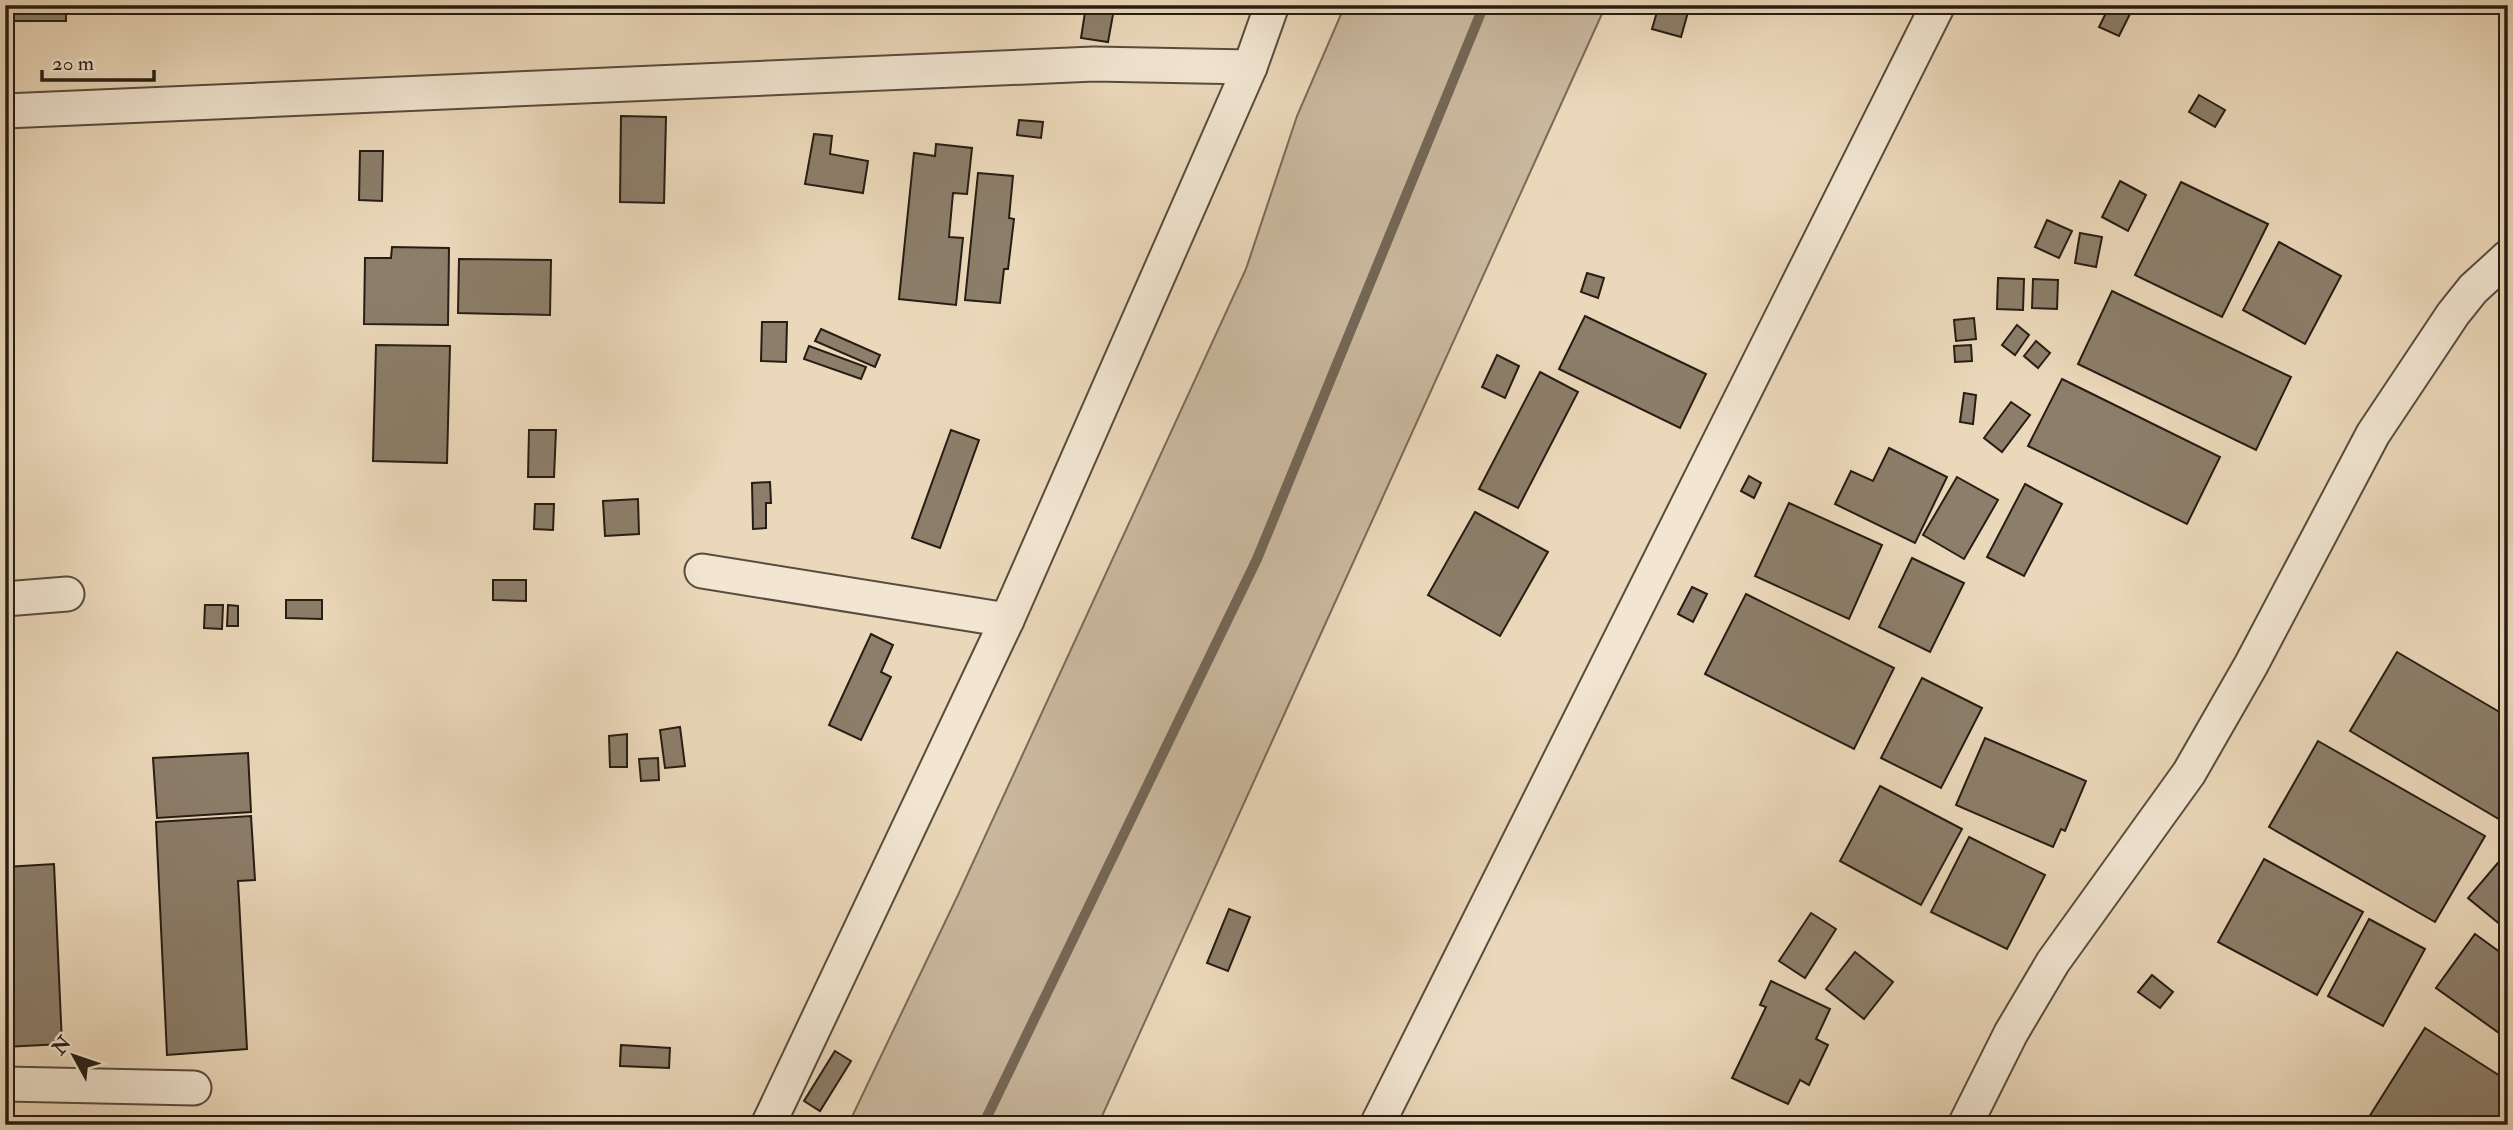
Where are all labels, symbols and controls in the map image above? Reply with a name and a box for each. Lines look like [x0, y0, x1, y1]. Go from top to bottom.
scale bar [42, 38, 154, 82]
text: 20 m [52, 50, 94, 77]
north arrow [38, 1021, 108, 1092]
text: N [46, 1031, 77, 1061]

